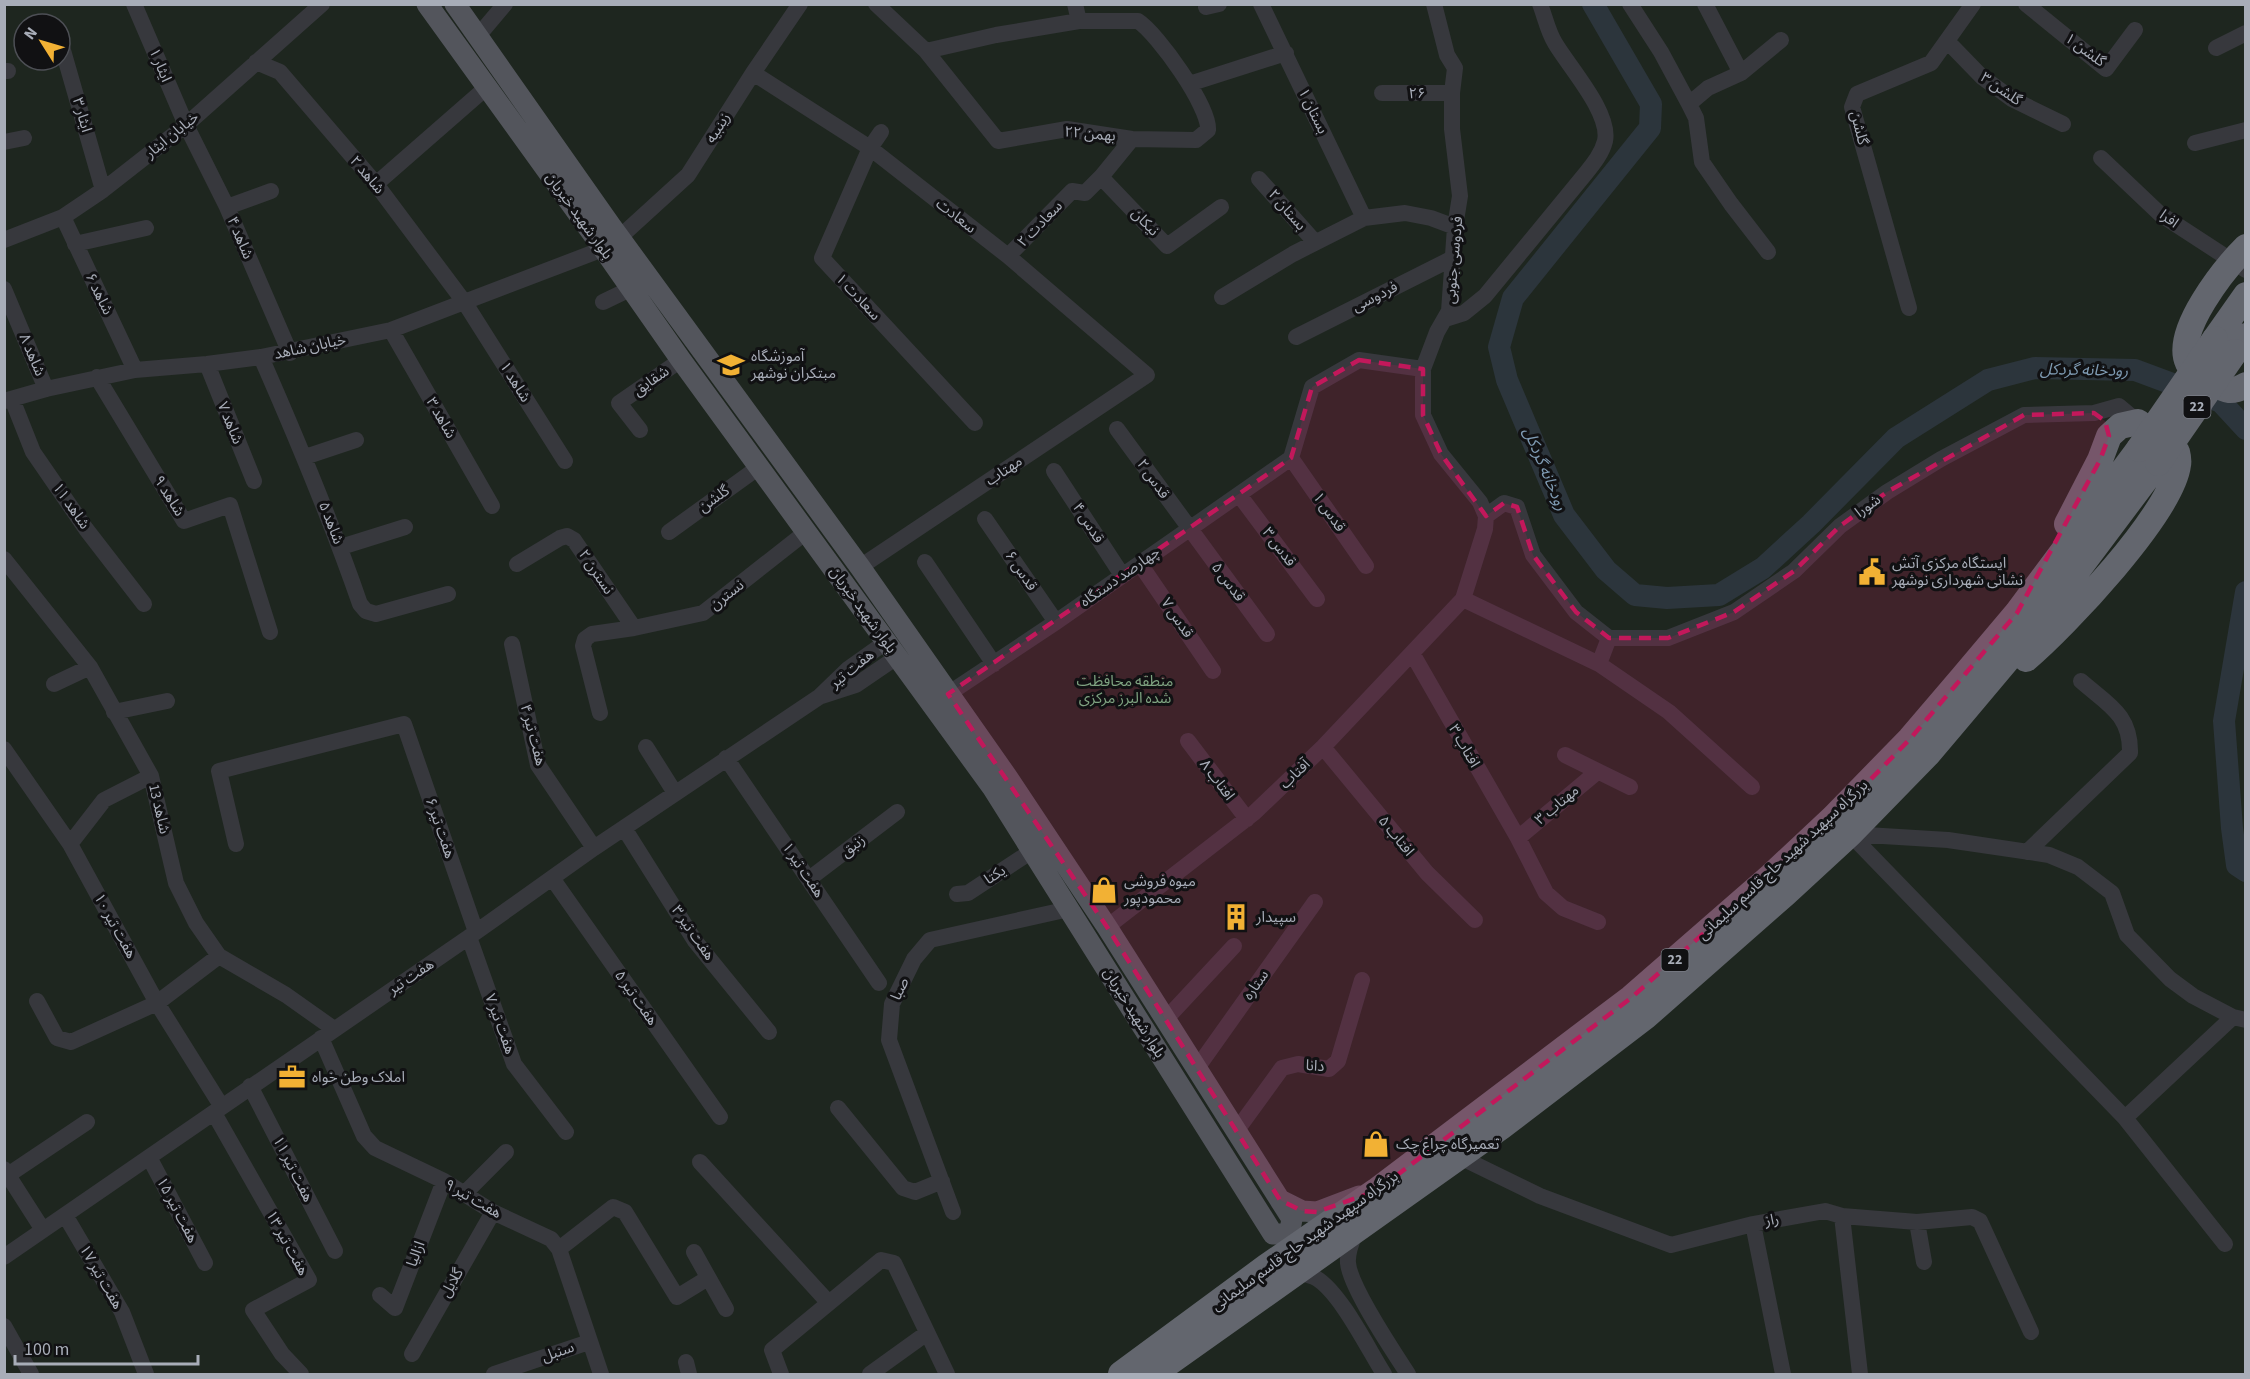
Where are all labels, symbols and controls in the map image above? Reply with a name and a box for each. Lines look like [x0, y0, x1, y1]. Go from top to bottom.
north arrow [12, 12, 72, 72]
text: N [19, 23, 43, 44]
street label: گلشن ۱ [2060, 28, 2110, 72]
street label: ایثار ۱ [143, 45, 177, 85]
street label: گلشن ۳ [1976, 67, 2027, 111]
street label: ۲۶ [1408, 83, 1426, 104]
street label: بستان ۱ [1293, 85, 1333, 137]
street label: ایثار ۳ [67, 95, 97, 135]
street label: خیابان ایثار [140, 107, 204, 164]
street label: زینبیه [700, 109, 736, 147]
street label: گلشن [1845, 109, 1874, 148]
street label: ۲۲ بهمن [1063, 121, 1117, 147]
street label: شاهد ۲ [345, 151, 389, 199]
street label: بلوار شهید خیریان [540, 168, 618, 264]
street label: بستان ۲ [1263, 185, 1311, 235]
street label: سعادت [931, 194, 981, 239]
street label: سعادت ۲ [1012, 196, 1068, 252]
street label: نیکان [1126, 203, 1164, 241]
street label: افرا [2155, 205, 2183, 233]
street label: شاهد ۴ [222, 214, 258, 263]
street label: فردوسی جنوبی [1440, 215, 1468, 305]
street label: شاهد ۶ [80, 269, 118, 319]
street label: سعادت ۱ [831, 269, 885, 325]
street label: فردوسی [1348, 276, 1402, 317]
street label: خیابان شاهد [272, 329, 348, 365]
street label: شاهد ۸ [14, 331, 50, 380]
place label: آموزشگاه مبتکران نوشهر [750, 346, 836, 384]
school or university icon: آموزشگاه مبتکران نوشهر [716, 350, 746, 380]
street label: شاهد ۱ [494, 358, 536, 407]
water label: رودخانه گردکل [2040, 358, 2128, 382]
street label: شقایق [629, 361, 674, 401]
street label: شاهد ۳ [421, 394, 461, 443]
road number: 22 [2184, 396, 2210, 418]
street label: شاهد ۷ [212, 399, 248, 448]
water label: رودخانه گردکل [1518, 424, 1572, 514]
street label: مهتاب [981, 451, 1027, 491]
street label: قدس ۲ [1132, 455, 1175, 503]
street label: شاهد ۹ [148, 472, 190, 521]
street label: شاهد ۱۱ [47, 478, 95, 534]
street label: گلشن [694, 480, 735, 518]
street label: قدس ۱ [1308, 488, 1351, 536]
street label: شورا [1851, 489, 1886, 523]
street label: شاهد ۵ [313, 499, 349, 548]
street label: قدس ۴ [1067, 499, 1109, 548]
street label: قدس ۳ [1257, 523, 1301, 571]
street label: چهارصد دستگاه [1076, 542, 1164, 612]
street label: نسترن ۲ [573, 545, 619, 599]
street label: قدس ۶ [1000, 547, 1042, 596]
place label: ایستگاه مرکزی آتش نشانی شهرداری نوشهر [1891, 553, 2023, 591]
public building icon: ایستگاه مرکزی آتش نشانی شهرداری نوشهر [1857, 557, 1887, 587]
street label: قدس ۵ [1206, 558, 1250, 606]
street label: بلوار شهید خیریان [824, 562, 902, 658]
street label: نسترن [705, 575, 749, 615]
street label: قدس ۷ [1156, 594, 1198, 643]
street label: هفت تیر [825, 645, 879, 694]
park label: منطقه محافظت شده البرز مرکزی [1077, 671, 1173, 709]
street label: هفت تیر ۴ [515, 702, 551, 768]
street label: افتاب ۳ [1443, 721, 1485, 771]
street label: آفتاب [1275, 754, 1315, 794]
street label: افتاب ۸ [1195, 755, 1239, 805]
street label: بزرگراه سپهبد شهید حاج قاسم سلیمانی [1693, 775, 1874, 946]
street label: مهتاب ۳ [1530, 780, 1584, 830]
street label: شاهد 13 [143, 782, 175, 836]
street label: هفت تیر ۶ [420, 795, 460, 861]
street label: افتاب ۵ [1373, 811, 1419, 861]
street label: زنبق [836, 830, 870, 862]
street label: هفت تیر ۱ [777, 838, 829, 902]
street label: یکتا [980, 860, 1010, 890]
place label: میوه فروشی محمودپور [1123, 871, 1196, 909]
shop icon: میوه فروشی محمودپور [1089, 875, 1119, 905]
street label: هفت تیر ۱۰ [88, 890, 142, 962]
street label: هفت تیر ۳ [666, 901, 720, 965]
building icon: سپیدار [1221, 902, 1251, 932]
place label: سپیدار [1255, 907, 1296, 928]
road number: 22 [1662, 949, 1688, 971]
street label: هفت تیر [383, 954, 438, 1001]
street label: بلوار شهید خیریان [1098, 964, 1170, 1062]
street label: ستاره [1238, 965, 1274, 1004]
street label: هفت تیر ۵ [609, 966, 663, 1030]
street label: صبا [886, 974, 914, 1004]
street label: هفت تیر ۷ [479, 991, 521, 1057]
street label: دانا [1305, 1055, 1325, 1077]
office icon: املاک وطن خواه [277, 1062, 307, 1092]
place label: املاک وطن خواه [312, 1067, 405, 1088]
shop icon: تعمیرگاه چراغ چک [1361, 1129, 1391, 1159]
street label: هفت تیر ۱۱ [267, 1132, 319, 1206]
place label: تعمیرگاه چراغ چک [1396, 1134, 1500, 1156]
street label: بزرگراه سپهبد شهید حاج قاسم سلیمانی [1207, 1166, 1403, 1317]
street label: هفت تیر ۱۵ [151, 1173, 203, 1247]
street label: هفت تیر ۹ [440, 1174, 506, 1224]
street label: هفت تیر ۱۳ [260, 1207, 314, 1279]
street label: راز [1762, 1208, 1781, 1232]
street label: ازالیا [402, 1238, 430, 1270]
street label: هفت تیر ۱۷ [74, 1241, 128, 1313]
street label: گلایل [435, 1264, 469, 1302]
scale bar [15, 1328, 198, 1366]
text: 100 m [24, 1337, 69, 1362]
street label: سنبل [539, 1337, 577, 1367]

